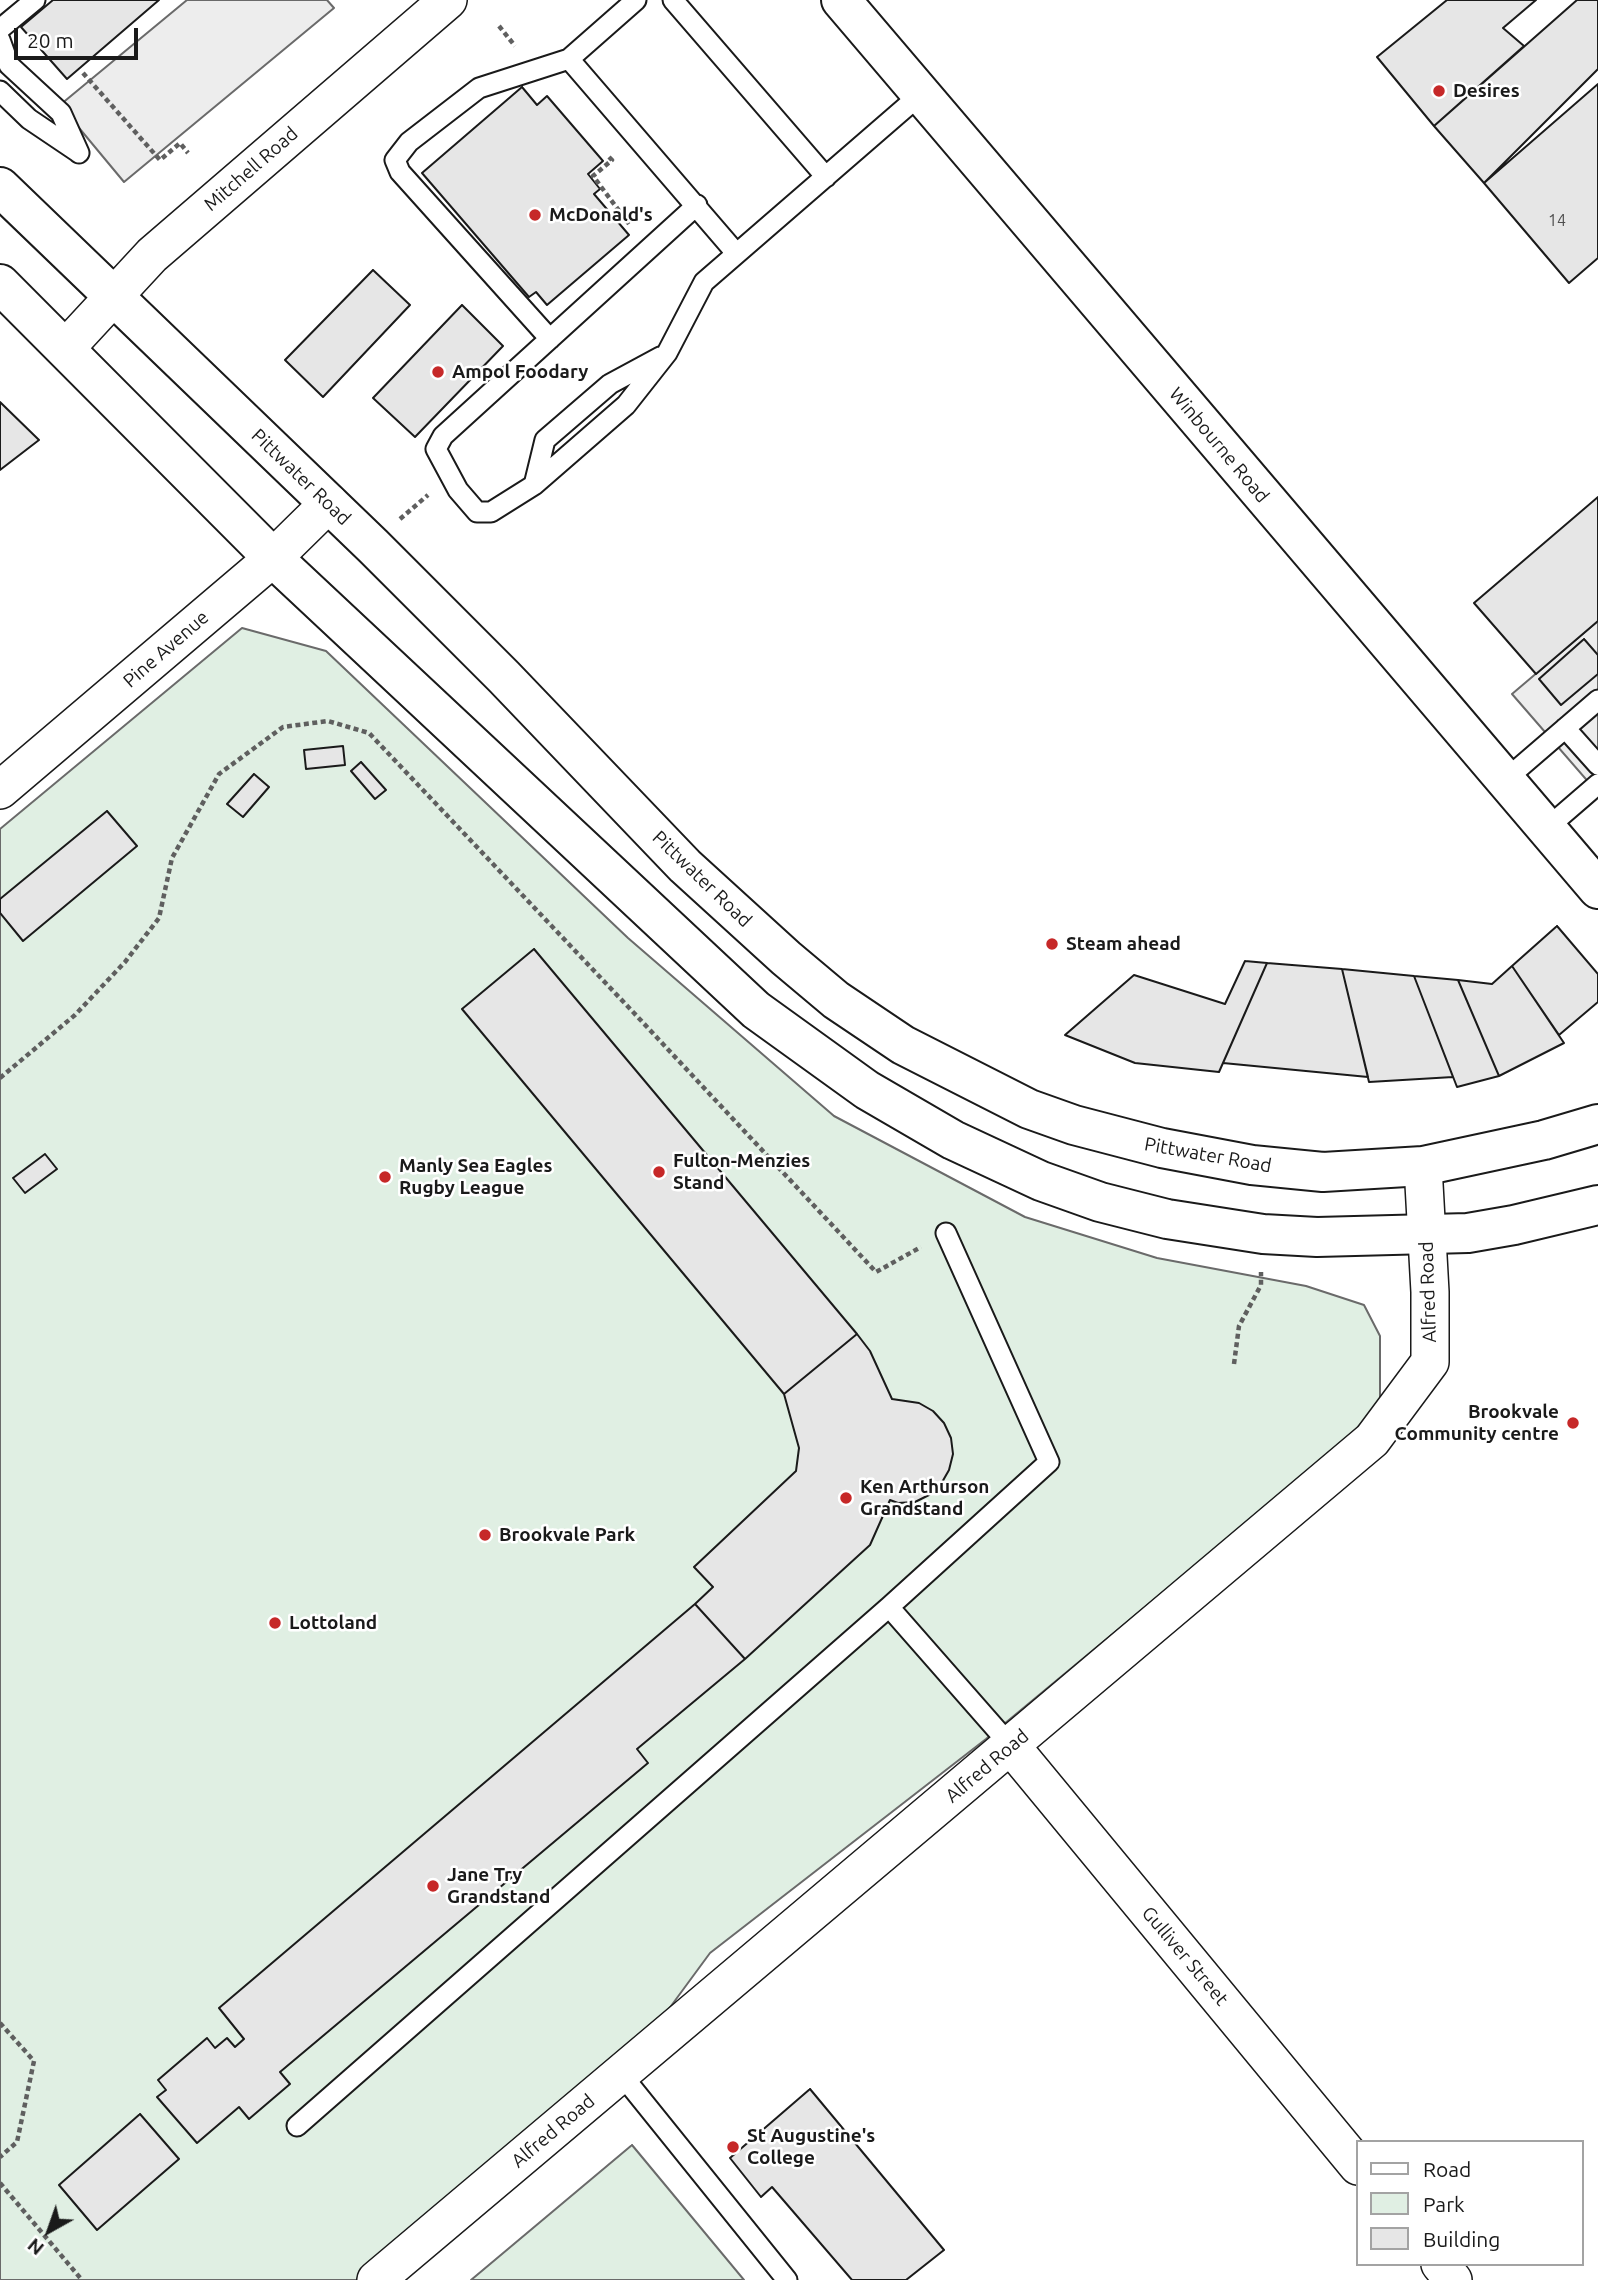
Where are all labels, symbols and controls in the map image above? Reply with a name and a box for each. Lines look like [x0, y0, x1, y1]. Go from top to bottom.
scale bar [18, 14, 142, 58]
text: 20 m [27, 28, 74, 52]
place label: Desires [1453, 80, 1520, 102]
marker: Desires [1431, 83, 1447, 99]
street label: Mitchell Road [199, 122, 303, 216]
place label: McDonald's [549, 204, 653, 226]
marker: McDonald's [527, 207, 543, 223]
house number: 14 [1548, 211, 1566, 231]
place label: Ampol Foodary [452, 361, 588, 383]
marker: Ampol Foodary [430, 364, 446, 380]
street label: Winbourne Road [1164, 383, 1274, 507]
street label: Pittwater Road [247, 424, 355, 530]
street label: Pine Avenue [119, 606, 213, 692]
street label: Pittwater Road [648, 826, 756, 932]
place label: Steam ahead [1066, 933, 1181, 955]
marker: Steam ahead [1044, 936, 1060, 952]
street label: Pittwater Road [1143, 1133, 1273, 1177]
place label: Fulton-Menzies Stand [673, 1150, 810, 1194]
place label: Manly Sea Eagles Rugby League [399, 1155, 552, 1199]
marker: Fulton-Menzies Stand [651, 1164, 667, 1180]
marker: Manly Sea Eagles Rugby League [377, 1169, 393, 1185]
street label: Alfred Road [1415, 1241, 1441, 1343]
place label: Brookvale Community centre [1395, 1401, 1559, 1445]
marker: Brookvale Community centre [1565, 1415, 1581, 1431]
place label: Ken Arthurson Grandstand [860, 1476, 989, 1520]
marker: Ken Arthurson Grandstand [838, 1490, 854, 1506]
place label: Brookvale Park [499, 1524, 635, 1546]
marker: Brookvale Park [477, 1527, 493, 1543]
place label: Lottoland [289, 1612, 377, 1634]
marker: Lottoland [267, 1615, 283, 1631]
street label: Alfred Road [941, 1725, 1033, 1807]
place label: Jane Try Grandstand [447, 1864, 550, 1908]
marker: Jane Try Grandstand [425, 1878, 441, 1894]
street label: Gulliver Street [1137, 1902, 1233, 2010]
street label: Alfred Road [507, 2090, 599, 2172]
place label: St Augustine's College [747, 2125, 875, 2169]
marker: St Augustine's College [725, 2139, 741, 2155]
legend [1356, 2140, 1584, 2266]
text: Road [1423, 2157, 1471, 2181]
text: Park [1423, 2192, 1465, 2216]
north arrow [14, 2196, 84, 2266]
text: Building [1423, 2227, 1500, 2251]
text: N [23, 2234, 48, 2260]

